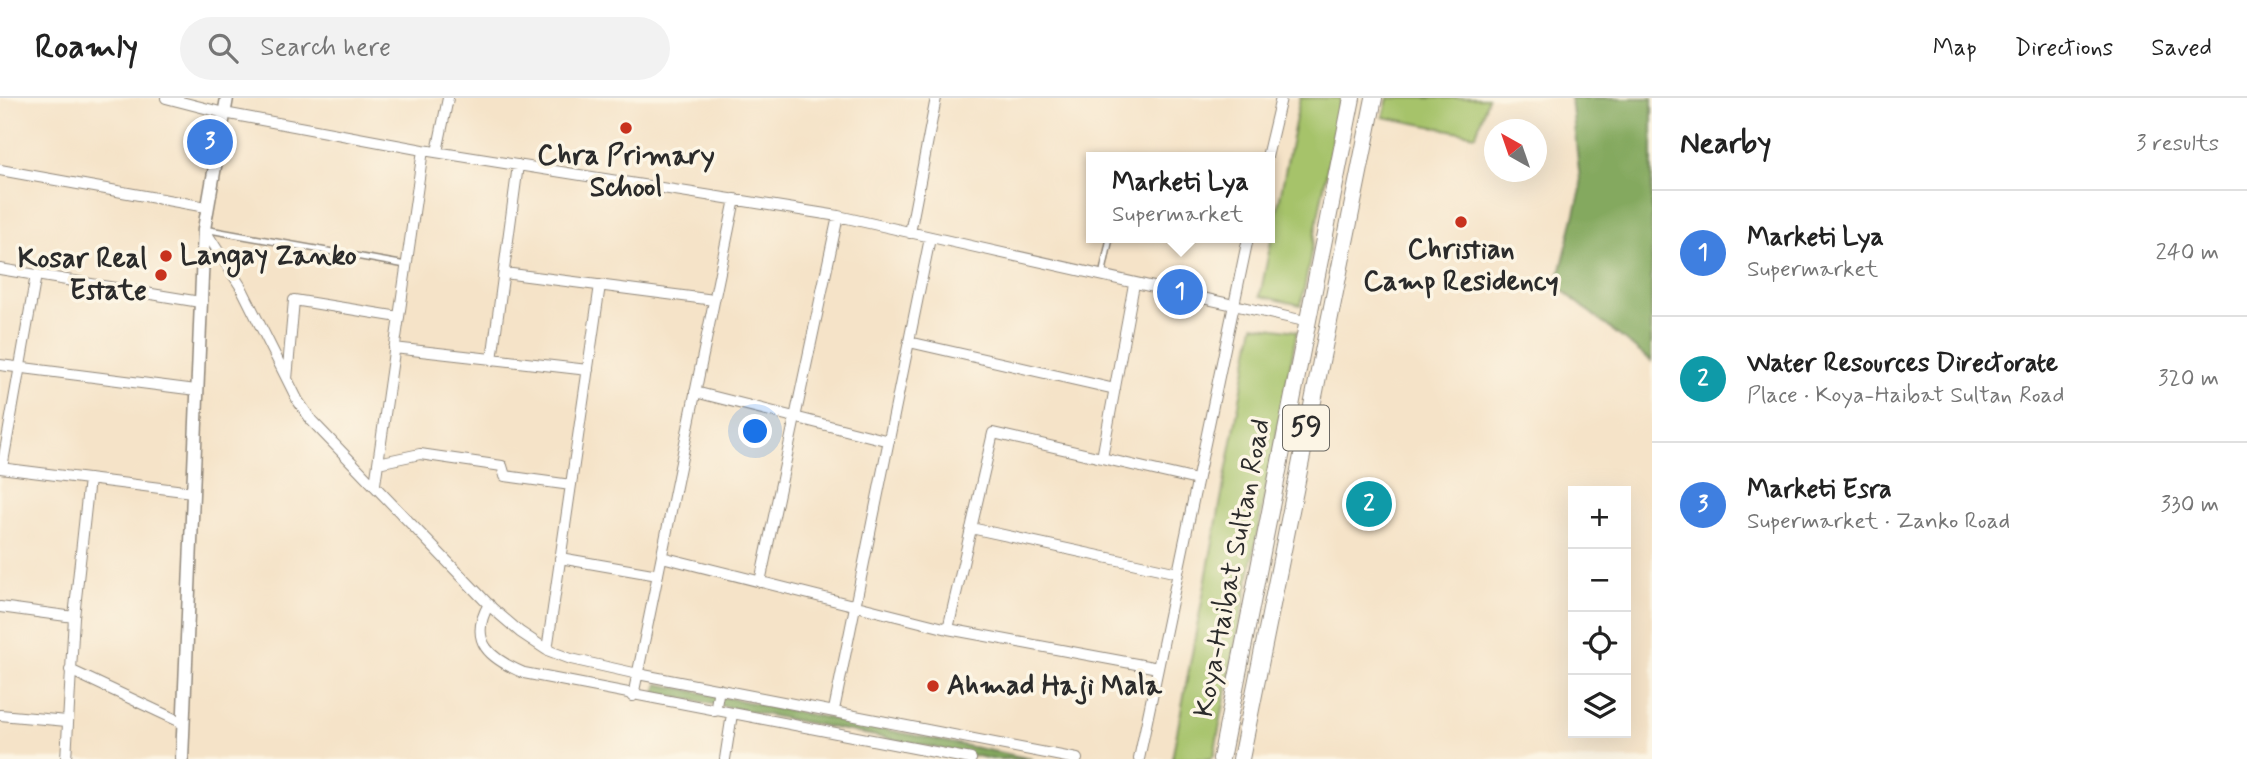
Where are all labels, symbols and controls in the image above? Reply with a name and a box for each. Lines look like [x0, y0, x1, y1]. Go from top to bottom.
search box [180, 17, 670, 80]
text: Roamly [35, 26, 138, 70]
icon: search [204, 29, 242, 67]
text: Search here [260, 31, 391, 65]
text: Map [1933, 33, 1977, 64]
text: Directions [2015, 33, 2113, 64]
text: Saved [2151, 33, 2212, 64]
pin: 3 [187, 116, 233, 168]
north arrow [1484, 119, 1547, 182]
marker: Chra Primary School [618, 120, 634, 136]
text: Nearby [1680, 124, 1771, 163]
text: 3 results [2136, 129, 2219, 159]
place label: Chra Primary School [537, 138, 715, 207]
popup [1086, 152, 1275, 243]
text: Marketi Lya [1112, 166, 1249, 200]
text: Supermarket [1112, 200, 1243, 230]
marker: Christian Camp Residency [1453, 214, 1469, 230]
text: Marketi Lya [1747, 221, 1884, 255]
place label: Christian Camp Residency [1363, 232, 1559, 301]
place label: Langay Zanko [180, 238, 357, 278]
text: 1 [1698, 238, 1708, 268]
text: 240 m [2155, 238, 2219, 268]
place label: Kosar Real Estate [18, 241, 147, 310]
marker: Langay Zanko [158, 248, 174, 264]
text: Supermarket [1747, 255, 1878, 285]
pin: 1 [1157, 266, 1203, 318]
marker: Kosar Real Estate [153, 267, 169, 283]
text: Water Resources Directorate [1747, 347, 2058, 381]
text: 2 [1697, 364, 1709, 394]
text: 320 m [2158, 364, 2219, 394]
text: Place · Koya-Haibat Sultan Road [1747, 381, 2064, 411]
road number: 59 [1283, 406, 1329, 450]
your location [738, 414, 772, 448]
street label: Koya-Haibat Sultan Road [1186, 416, 1280, 720]
text: Marketi Esra [1747, 473, 1892, 507]
pin: 2 [1346, 478, 1392, 530]
map controls [1568, 486, 1631, 738]
button: + [1568, 486, 1631, 549]
text: 3 [1698, 490, 1708, 520]
text: 330 m [2161, 490, 2219, 520]
text: Supermarket · Zanko Road [1747, 507, 2010, 537]
button: − [1568, 549, 1631, 612]
button: locate [1568, 612, 1631, 675]
place label: Ahmad Haji Mala [947, 668, 1163, 705]
button: layers [1568, 675, 1631, 738]
marker: Ahmad Haji Mala [925, 678, 941, 694]

